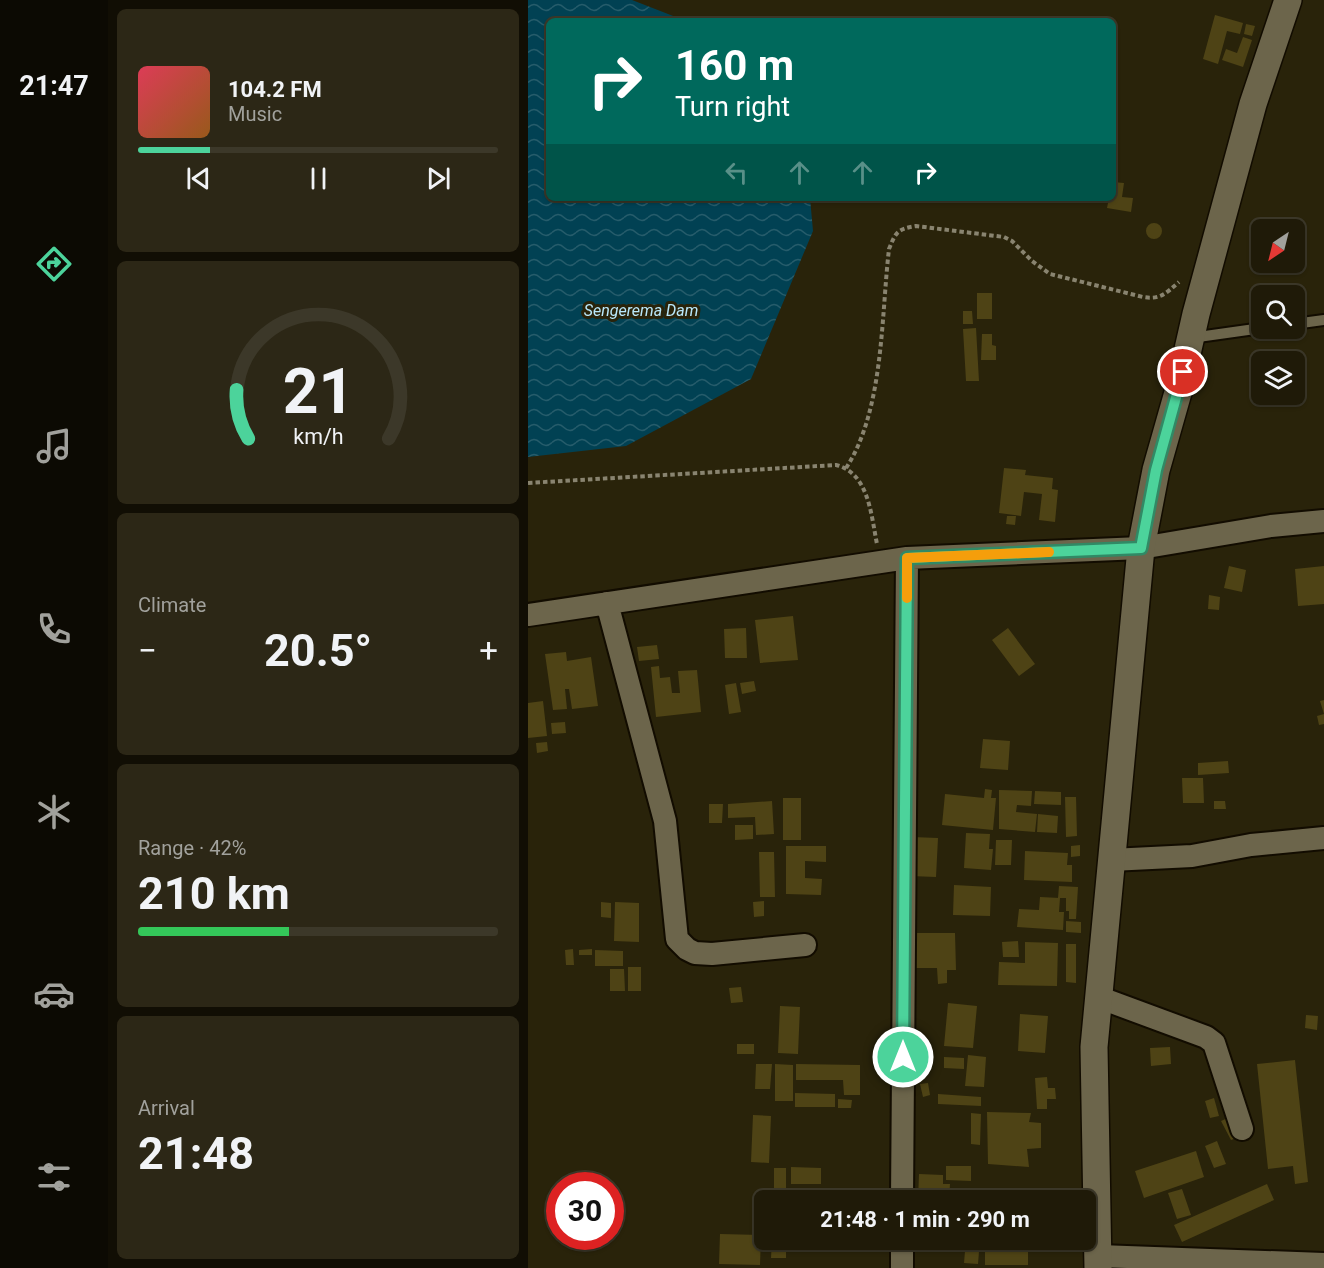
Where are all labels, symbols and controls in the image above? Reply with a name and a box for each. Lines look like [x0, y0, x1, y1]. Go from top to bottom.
text: 160 m [675, 41, 794, 90]
icon: right [576, 42, 654, 120]
text: 21:47 [19, 70, 89, 102]
text: 104.2 FM [228, 77, 322, 102]
text: Turn right [675, 91, 790, 123]
text: Music [228, 102, 282, 126]
icon: left [720, 156, 753, 189]
icon: ahead [783, 156, 816, 189]
icon: ahead [846, 156, 879, 189]
icon: right [909, 156, 942, 189]
icon: previous [182, 162, 215, 195]
icon: pause [302, 162, 335, 195]
icon: next [422, 162, 455, 195]
north arrow [1251, 219, 1305, 273]
map controls [1251, 219, 1305, 405]
icon: directions [33, 243, 75, 285]
button: search [1251, 285, 1305, 339]
water label: Sengerema Dam [584, 301, 698, 320]
pin [1157, 346, 1208, 397]
button: layers [1251, 351, 1305, 405]
text: 21 [282, 355, 354, 428]
icon: arrive [1166, 355, 1199, 388]
icon: music [33, 425, 75, 467]
text: km/h [293, 425, 343, 450]
text: Climate [138, 593, 206, 617]
icon: phone [33, 608, 75, 650]
text: 20.5° [264, 624, 372, 677]
text: − [138, 631, 157, 670]
text: + [479, 631, 498, 670]
icon: climate [33, 791, 75, 833]
text: Range · 42% [138, 836, 246, 860]
text: 210 km [138, 867, 290, 920]
icon: car [33, 973, 75, 1015]
position arrow [871, 1025, 935, 1089]
text: Arrival [138, 1096, 195, 1120]
text: 21:48 [138, 1127, 254, 1180]
icon: filters [33, 1156, 75, 1198]
speed limit sign: 30 [546, 1172, 624, 1250]
text: 21:48 · 1 min · 290 m [820, 1207, 1030, 1232]

